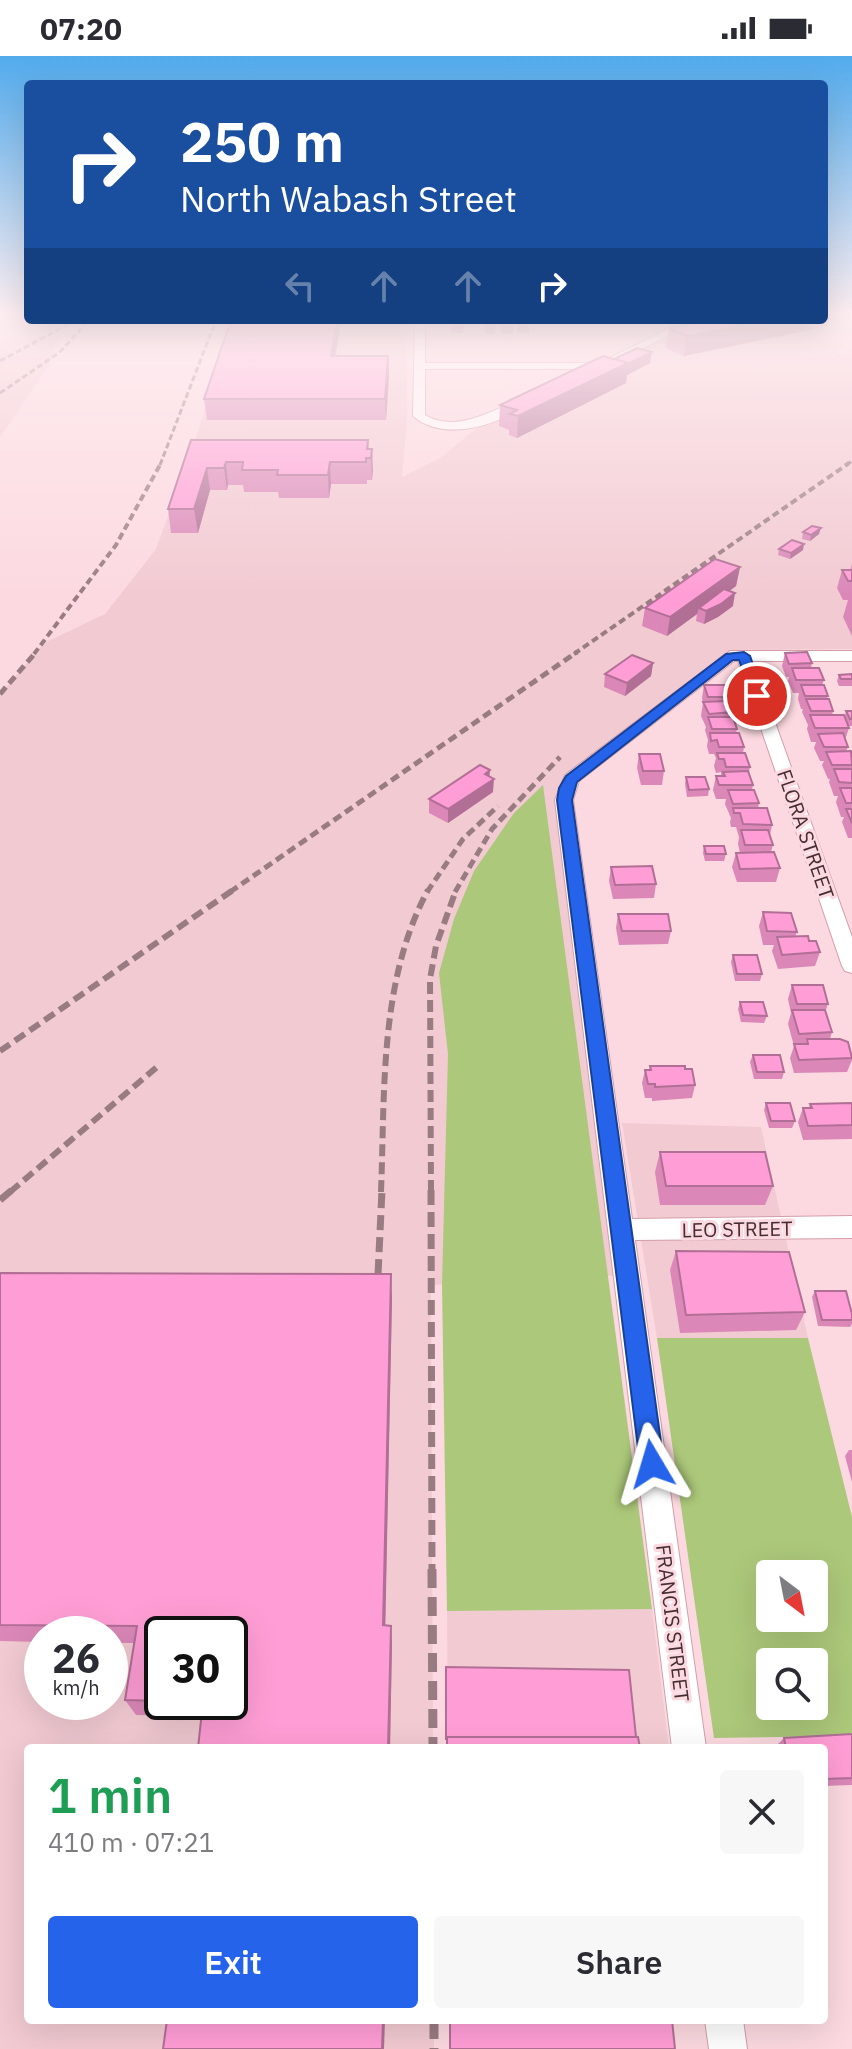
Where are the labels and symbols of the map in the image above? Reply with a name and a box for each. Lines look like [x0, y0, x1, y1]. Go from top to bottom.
pin [723, 662, 791, 730]
street label: FLORA STREET [771, 766, 841, 902]
street label: LEO STREET [681, 1215, 793, 1243]
position arrow [610, 1422, 694, 1506]
street label: FRANCIS STREET [650, 1543, 696, 1703]
north arrow [756, 1560, 828, 1632]
speed limit sign: 30 [144, 1616, 248, 1720]

